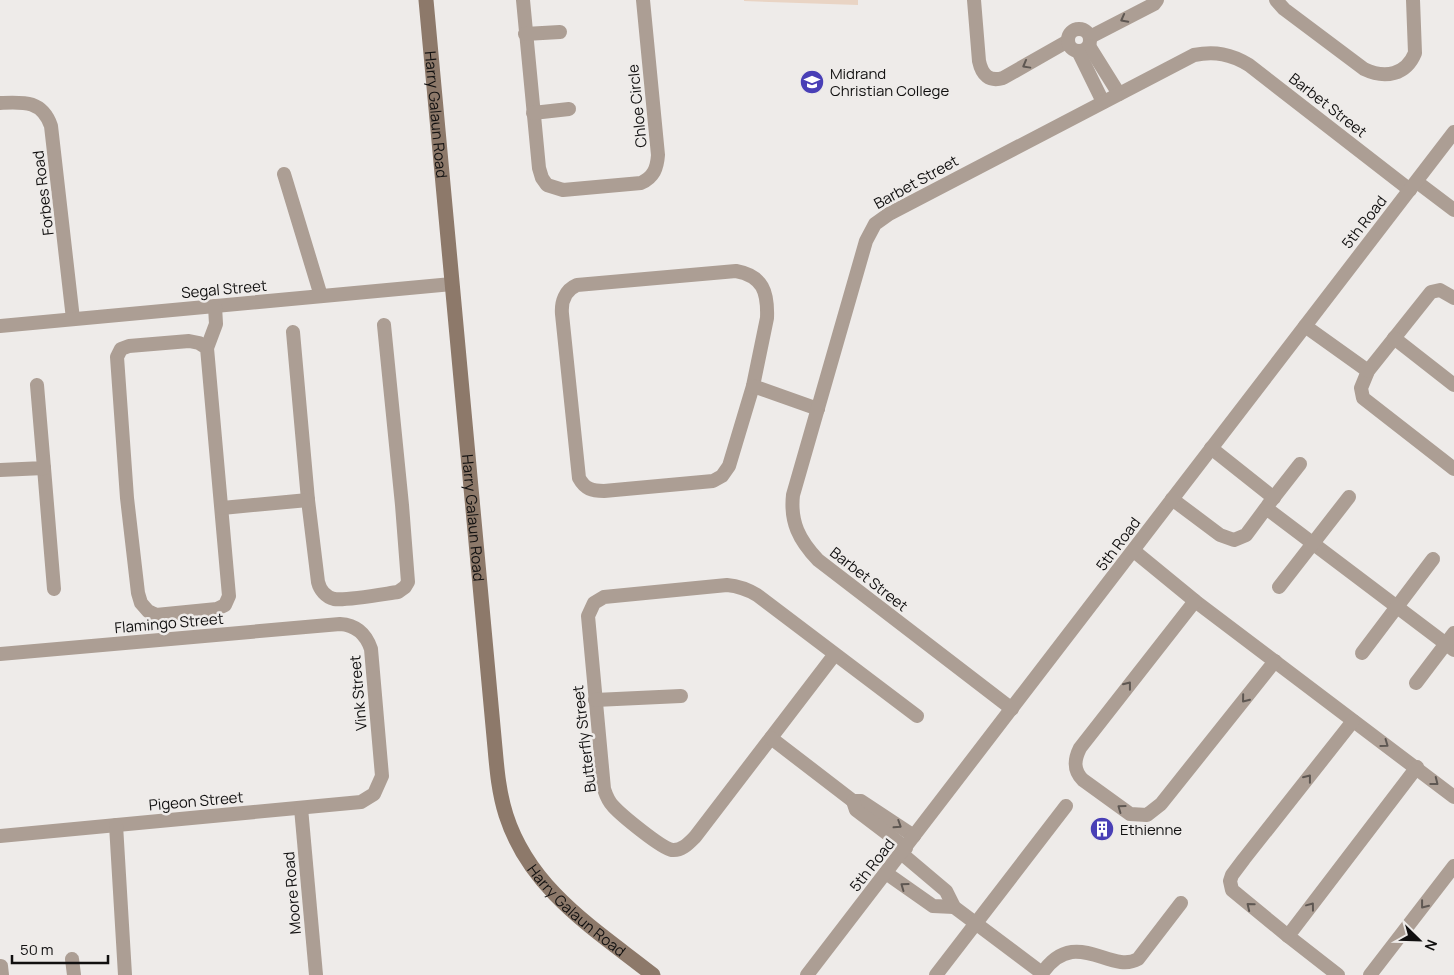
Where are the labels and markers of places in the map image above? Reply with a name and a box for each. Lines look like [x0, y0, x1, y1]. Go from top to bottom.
place label: Midrand Christian College [830, 63, 949, 101]
school or university icon: Midrand Christian College [799, 69, 825, 95]
building icon: Ethienne [1089, 816, 1115, 842]
place label: Ethienne [1120, 819, 1182, 840]

